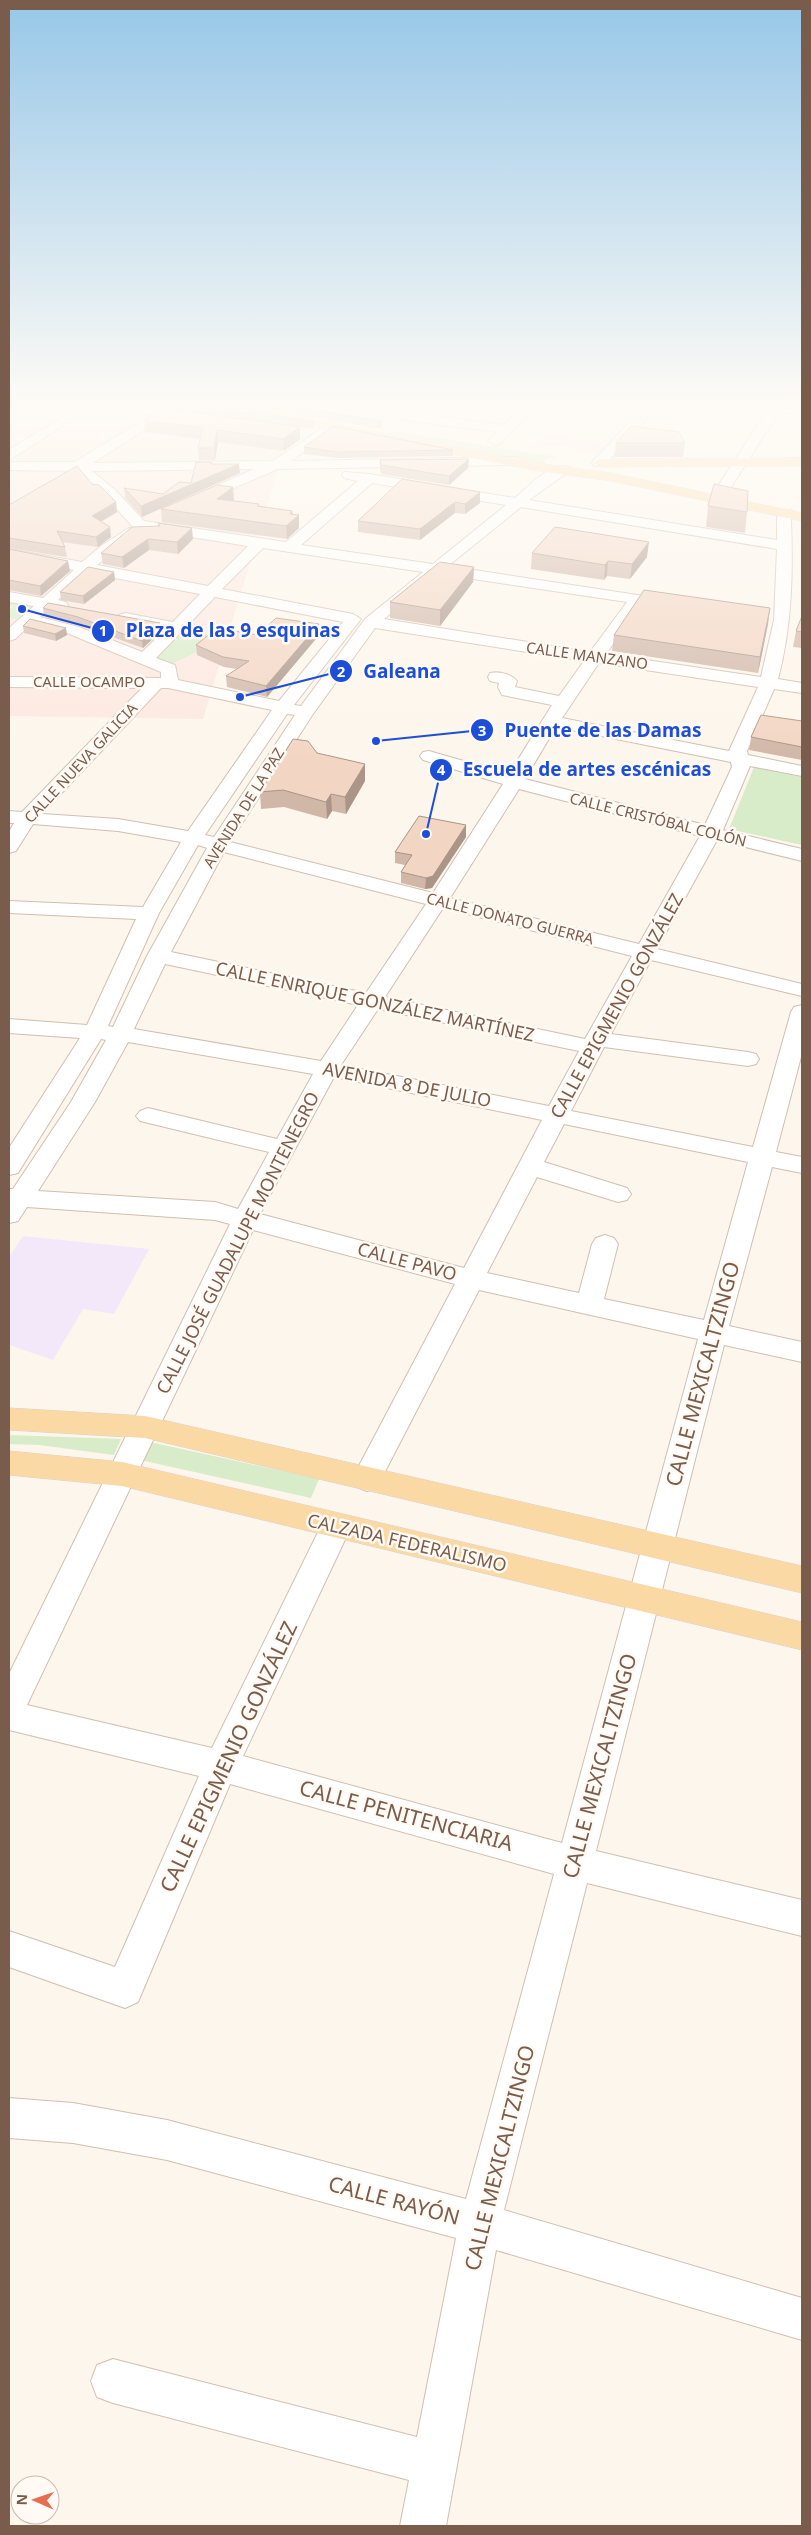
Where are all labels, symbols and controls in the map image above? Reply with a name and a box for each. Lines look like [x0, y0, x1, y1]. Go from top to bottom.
callout: Plaza de las 9 esquinas [90, 614, 350, 648]
text: Plaza de las 9 esquinas [126, 617, 340, 643]
text: 1 [99, 620, 107, 640]
street label: CALLE MANZANO [525, 637, 649, 673]
callout: Galeana [328, 654, 450, 688]
text: Galeana [363, 658, 441, 684]
text: 2 [337, 661, 346, 681]
street label: CALLE OCAMPO [33, 671, 145, 691]
street label: CALLE NUEVA GALICIA [19, 698, 141, 827]
callout: Puente de las Damas [470, 713, 712, 747]
text: Puente de las Damas [505, 717, 701, 743]
text: 3 [478, 720, 486, 740]
street label: AVENIDA DE LA PAZ [198, 744, 288, 871]
callout: Escuela de artes escénicas [428, 753, 722, 787]
text: Escuela de artes escénicas [463, 756, 711, 782]
text: 4 [437, 759, 446, 779]
street label: CALLE CRISTÓBAL COLÓN [568, 787, 749, 851]
street label: CALLE DONATO GUERRA [424, 888, 596, 949]
street label: CALLE EPIGMENIO GONZÁLEZ [544, 889, 688, 1122]
street label: CALLE ENRIQUE GONZÁLEZ MARTÍNEZ [214, 955, 537, 1047]
street label: AVENIDA 8 DE JULIO [321, 1056, 493, 1112]
street label: CALLE JOSÉ GUADALUPE MONTENEGRO [150, 1087, 324, 1398]
street label: CALLE PAVO [355, 1236, 460, 1286]
street label: CALLE MEXICALTZINGO [659, 1258, 746, 1489]
street label: CALZADA FEDERALISMO [305, 1507, 509, 1577]
street label: CALLE EPIGMENIO GONZÁLEZ [153, 1616, 303, 1897]
street label: CALLE MEXICALTZINGO [556, 1650, 643, 1881]
street label: CALLE PENITENCIARIA [296, 1773, 517, 1857]
street label: CALLE MEXICALTZINGO [457, 2042, 541, 2274]
street label: CALLE RAYÓN [325, 2169, 463, 2231]
north arrow [10, 2475, 60, 2525]
text: N [12, 2494, 31, 2506]

